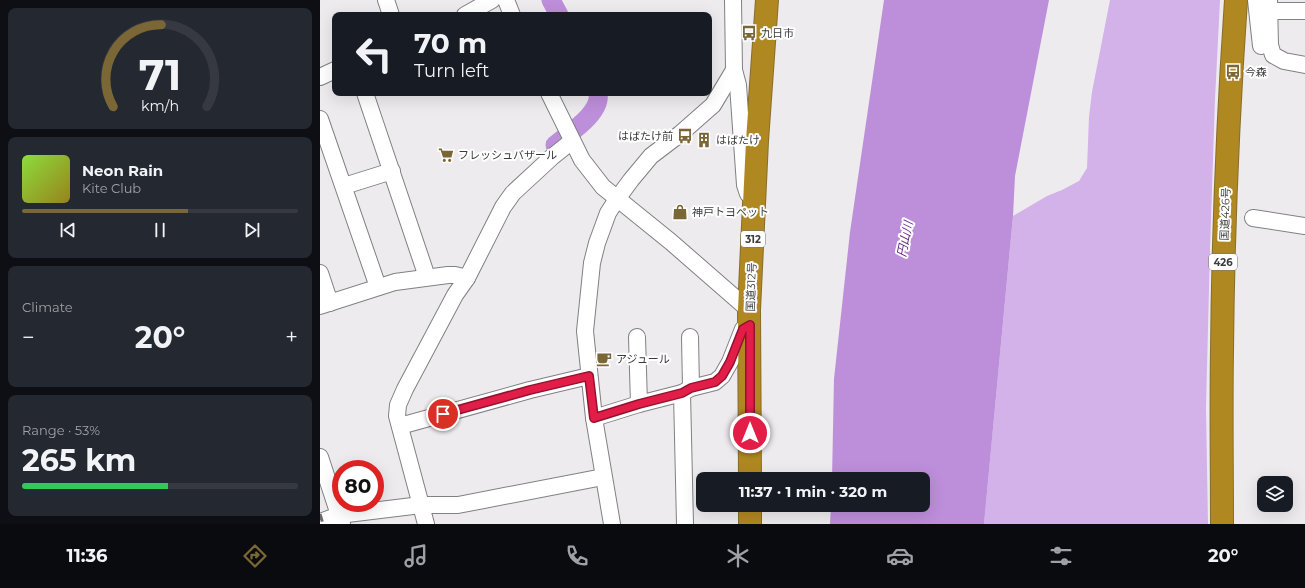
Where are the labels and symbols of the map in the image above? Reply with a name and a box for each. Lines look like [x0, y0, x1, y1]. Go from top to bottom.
bus stop icon: 九日市 [740, 24, 758, 42]
place label: 九日市 [761, 26, 794, 40]
bus stop icon: 今森 [1224, 63, 1242, 81]
place label: 今森 [1245, 65, 1267, 79]
bus stop icon: はばたけ前 [676, 127, 694, 145]
place label: はばたけ前 [618, 129, 673, 143]
building icon: はばたけ [695, 131, 713, 149]
place label: はばたけ [716, 133, 760, 147]
supermarket icon: フレッシュバザール [437, 146, 455, 164]
place label: フレッシュバザール [458, 148, 557, 162]
street label: 国道426号 [1217, 187, 1233, 241]
shop icon: 神戸トヨペット [671, 203, 689, 221]
place label: 神戸トヨペット [692, 205, 769, 219]
water label: 円山川 [893, 218, 916, 258]
road number: 312 [741, 231, 765, 247]
road number: 426 [1209, 254, 1237, 270]
street label: 国道312号 [743, 262, 759, 312]
cafe icon: アジュール [595, 350, 613, 368]
place label: アジュール [616, 352, 670, 366]
pin [426, 397, 460, 431]
position arrow [729, 412, 771, 454]
speed limit sign: 80 [332, 460, 384, 512]

